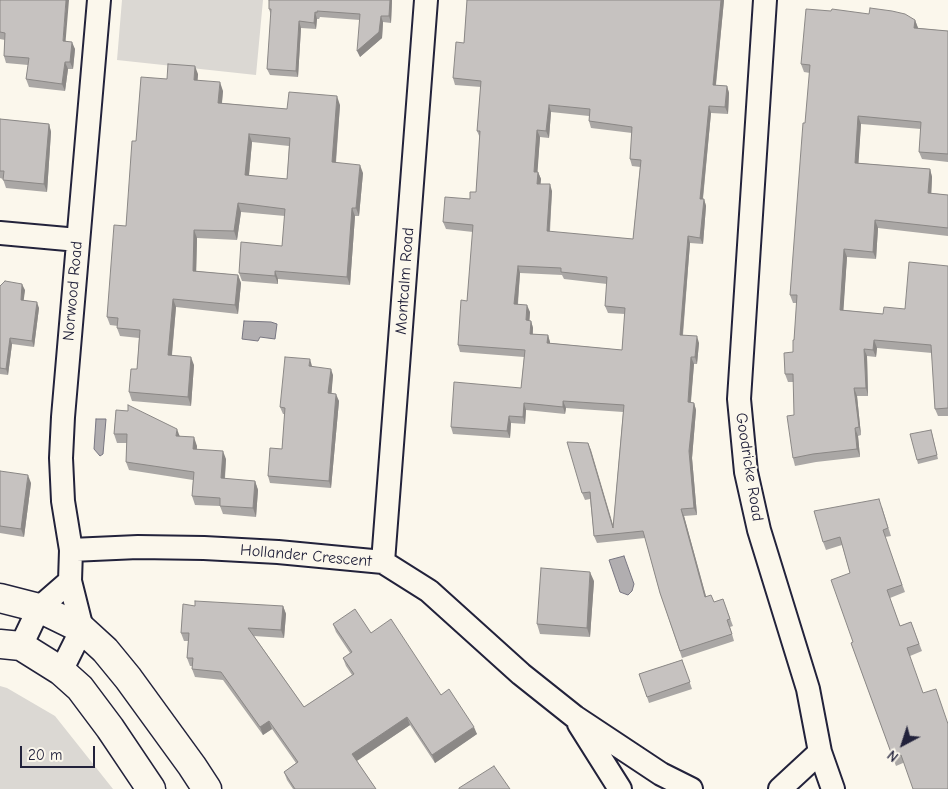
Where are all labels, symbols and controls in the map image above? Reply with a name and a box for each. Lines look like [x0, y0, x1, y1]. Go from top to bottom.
street label: Montcalm Road [392, 227, 418, 335]
street label: Norwood Road [59, 240, 87, 342]
street label: Goodricke Road [731, 411, 767, 523]
street label: Hollander Crescent [239, 541, 373, 571]
north arrow [878, 719, 928, 769]
scale bar [22, 736, 98, 768]
text: 20 m [28, 746, 62, 764]
text: N [884, 746, 902, 765]

